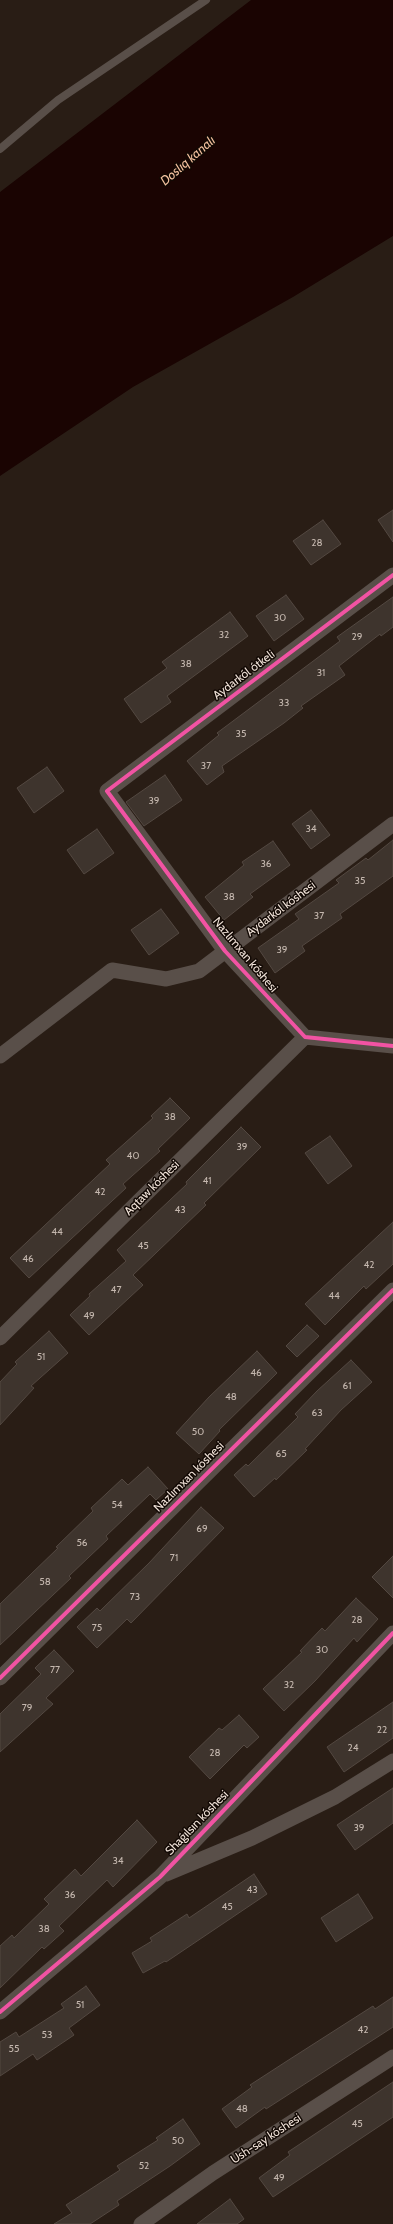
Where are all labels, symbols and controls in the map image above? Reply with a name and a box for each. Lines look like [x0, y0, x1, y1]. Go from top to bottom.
water label: Doslıq kanalı [157, 133, 219, 189]
house number: 28 [311, 537, 323, 549]
house number: 30 [274, 612, 286, 624]
house number: 32 [219, 629, 229, 641]
house number: 29 [352, 631, 362, 643]
street label: Aydarkól ótkeli [210, 647, 278, 703]
house number: 38 [180, 658, 192, 670]
house number: 31 [317, 667, 325, 679]
house number: 33 [279, 697, 289, 709]
house number: 35 [236, 728, 246, 740]
house number: 37 [201, 760, 211, 772]
house number: 39 [148, 795, 160, 807]
house number: 34 [305, 823, 317, 835]
house number: 36 [260, 858, 272, 870]
house number: 35 [355, 875, 365, 887]
street label: Aydarkól kóshesi [243, 878, 319, 940]
house number: 38 [223, 891, 235, 903]
house number: 37 [314, 910, 324, 922]
street label: Nazlımxan kóshesi [210, 915, 280, 995]
house number: 39 [276, 944, 288, 956]
house number: 38 [164, 1111, 176, 1123]
house number: 39 [236, 1141, 248, 1153]
house number: 40 [127, 1150, 139, 1162]
street label: Aqtaw kóshesi [122, 1158, 182, 1218]
house number: 41 [202, 1175, 212, 1187]
house number: 42 [94, 1186, 106, 1198]
house number: 43 [174, 1204, 186, 1216]
house number: 44 [51, 1226, 63, 1238]
house number: 45 [137, 1240, 149, 1252]
house number: 46 [22, 1253, 34, 1265]
house number: 42 [363, 1259, 375, 1271]
house number: 47 [111, 1284, 121, 1296]
house number: 44 [328, 1290, 340, 1302]
house number: 49 [83, 1310, 95, 1322]
house number: 51 [37, 1351, 45, 1363]
house number: 46 [250, 1367, 262, 1379]
house number: 61 [343, 1380, 351, 1392]
house number: 48 [225, 1391, 237, 1403]
house number: 63 [311, 1407, 323, 1419]
house number: 50 [192, 1426, 204, 1438]
street label: Nazlımxan kóshesi [151, 1439, 227, 1515]
house number: 65 [275, 1448, 287, 1460]
house number: 54 [111, 1499, 123, 1511]
house number: 69 [196, 1523, 208, 1535]
house number: 56 [76, 1537, 88, 1549]
house number: 71 [170, 1552, 178, 1564]
house number: 58 [39, 1576, 51, 1588]
house number: 73 [130, 1591, 140, 1603]
house number: 28 [351, 1614, 363, 1626]
house number: 75 [92, 1622, 102, 1634]
house number: 30 [316, 1644, 328, 1656]
house number: 77 [50, 1664, 60, 1676]
house number: 32 [284, 1679, 294, 1691]
house number: 79 [22, 1702, 32, 1714]
house number: 22 [377, 1724, 387, 1736]
house number: 24 [347, 1742, 359, 1754]
house number: 28 [209, 1747, 221, 1759]
street label: Shaǵılsın kóshesi [162, 1788, 232, 1858]
house number: 39 [353, 1822, 365, 1834]
house number: 34 [112, 1855, 124, 1867]
house number: 43 [246, 1884, 258, 1896]
house number: 36 [64, 1889, 76, 1901]
house number: 45 [221, 1901, 233, 1913]
house number: 38 [38, 1923, 50, 1935]
house number: 51 [76, 1999, 84, 2011]
house number: 42 [357, 2024, 369, 2036]
house number: 53 [42, 2029, 52, 2041]
house number: 55 [9, 2043, 19, 2055]
house number: 48 [236, 2103, 248, 2115]
street label: Ush-say kóshesi [228, 2111, 304, 2167]
house number: 45 [351, 2118, 363, 2130]
house number: 50 [172, 2135, 184, 2147]
house number: 52 [139, 2160, 149, 2172]
house number: 49 [273, 2172, 285, 2184]

